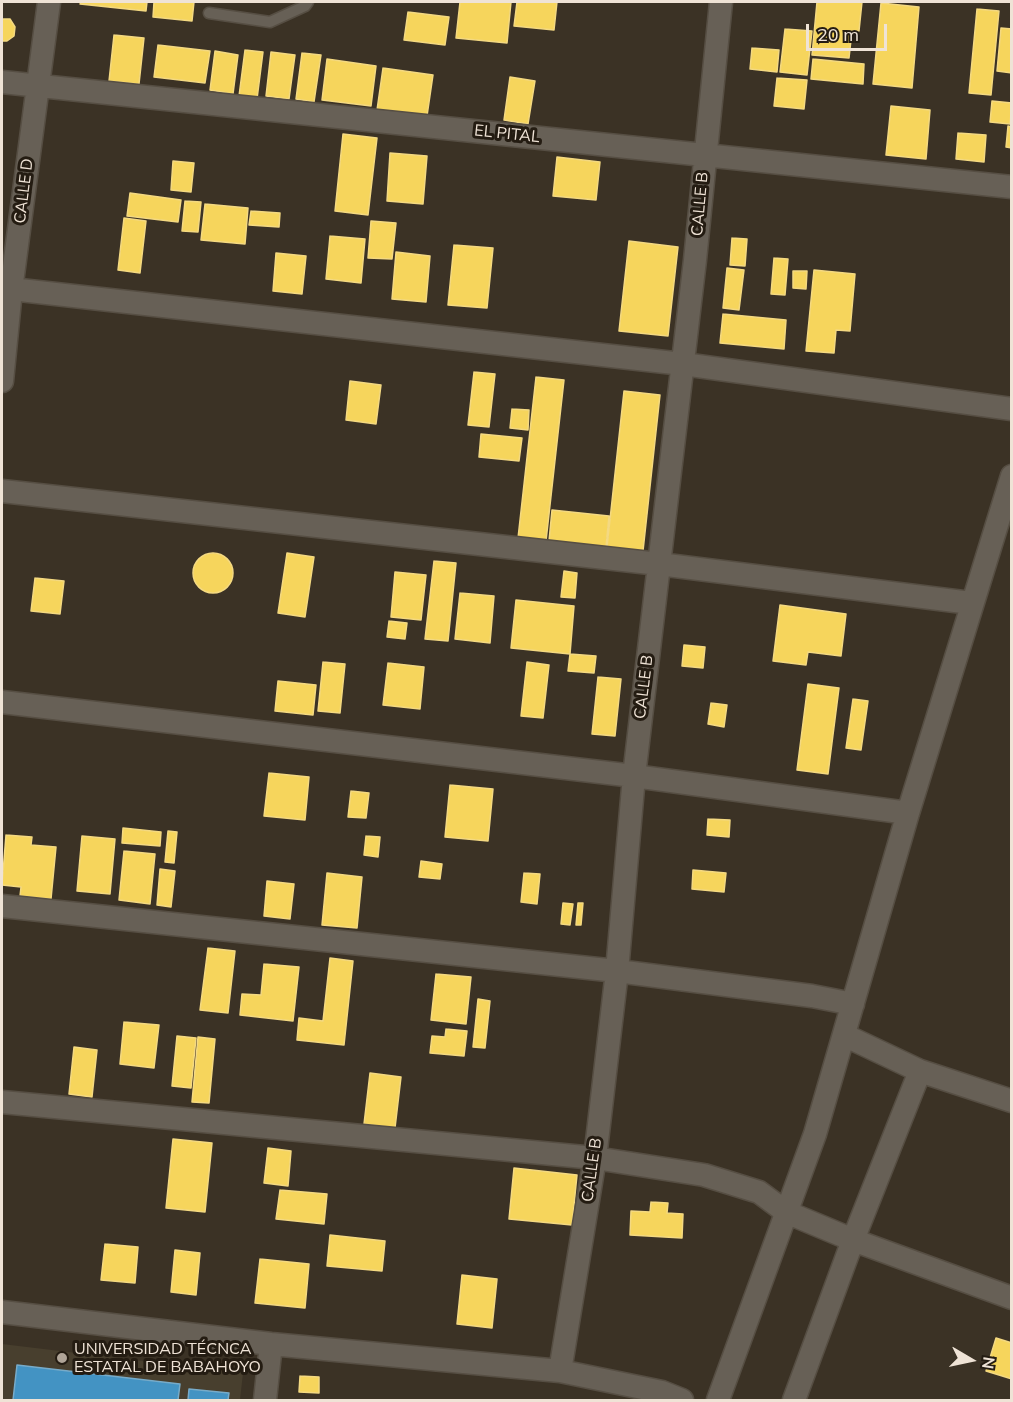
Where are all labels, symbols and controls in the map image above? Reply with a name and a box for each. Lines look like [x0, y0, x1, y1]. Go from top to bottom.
scale bar [809, 12, 890, 50]
text: 20 m [817, 23, 859, 46]
street label: EL PITAL [473, 121, 541, 147]
street label: CALLE D [10, 157, 38, 225]
street label: CALLE B [688, 171, 712, 237]
street label: CALLE B [631, 654, 657, 720]
street label: CALLE B [578, 1137, 606, 1203]
north arrow [941, 1330, 1001, 1390]
place label: UNIVERSIDAD TÉCNCA ESTATAL DE BABAHOYO [74, 1339, 261, 1377]
marker: UNIVERSIDAD TÉCNCA ESTATAL DE BABAHOYO [55, 1351, 69, 1365]
text: N [978, 1355, 1000, 1370]

